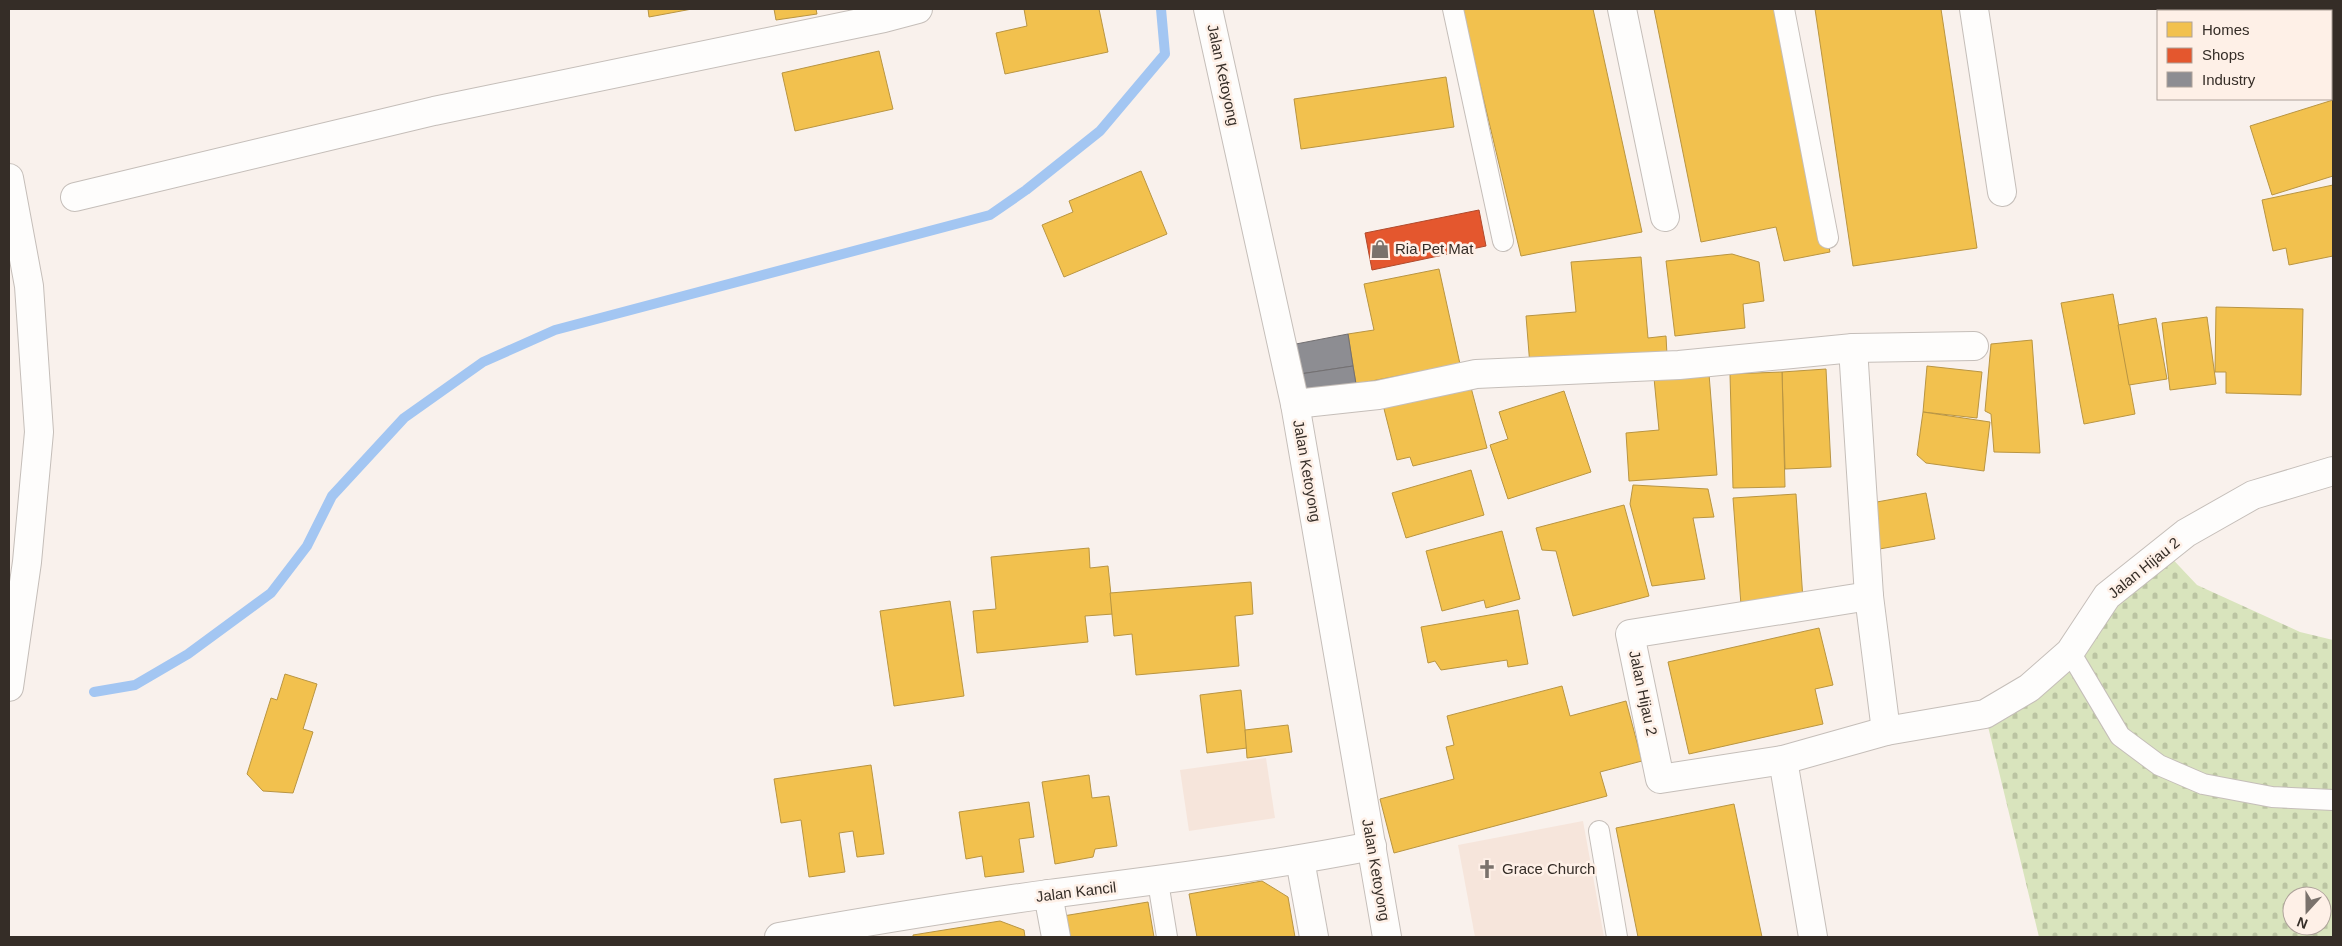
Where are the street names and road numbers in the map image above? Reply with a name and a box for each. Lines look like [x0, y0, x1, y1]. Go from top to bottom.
street label: Jalan Ketoyong [1204, 23, 1243, 127]
street label: Jalan Ketoyong [1290, 419, 1325, 523]
street label: Jalan Hijau 2 [2105, 534, 2183, 602]
street label: Jalan Hijau 2 [1626, 649, 1661, 737]
street label: Jalan Ketoyong [1359, 818, 1394, 922]
street label: Jalan Kancil [1035, 878, 1117, 905]

